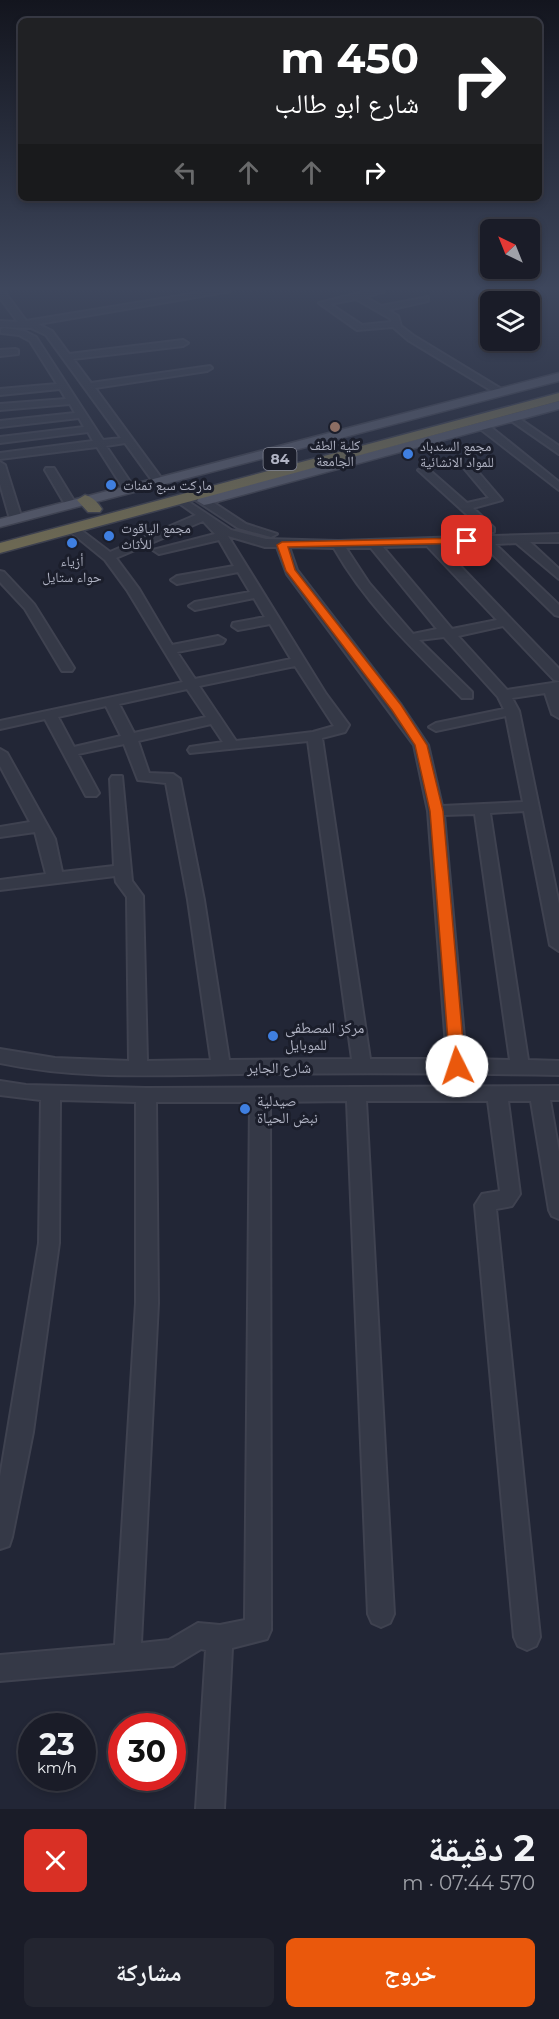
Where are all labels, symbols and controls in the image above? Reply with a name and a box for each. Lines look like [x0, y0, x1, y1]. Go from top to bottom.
text: 450 m [281, 32, 419, 84]
icon: right [440, 42, 518, 120]
text: شارع ابو طالب [275, 87, 419, 120]
icon: left [169, 156, 202, 189]
icon: ahead [232, 156, 265, 189]
icon: ahead [295, 156, 328, 189]
icon: right [358, 156, 391, 189]
north arrow [480, 219, 540, 279]
map controls [480, 219, 540, 351]
button: layers [480, 291, 540, 351]
marker: كلية الطف الجامعة [328, 420, 342, 434]
place label: كلية الطف الجامعة [310, 436, 361, 470]
place label: مجمع السندباد للمواد الانشائية [420, 437, 494, 471]
marker: مجمع السندباد للمواد الانشائية [401, 447, 415, 461]
road number: 84 [264, 448, 296, 470]
place label: ماركت سبع تمنات [123, 476, 212, 495]
marker: ماركت سبع تمنات [104, 478, 118, 492]
pin [441, 515, 492, 566]
place label: مجمع الياقوت للأثاث [121, 519, 191, 553]
icon: arrive [450, 524, 483, 557]
marker: مجمع الياقوت للأثاث [102, 529, 116, 543]
marker: أزياء حواء ستايل [65, 536, 79, 550]
place label: أزياء حواء ستايل [42, 552, 102, 586]
place label: مركز المصطفى للموبايل [285, 1018, 364, 1055]
marker: مركز المصطفى للموبايل [266, 1029, 280, 1043]
position arrow [425, 1034, 489, 1098]
street label: شارع الجاير [246, 1058, 311, 1078]
place label: صيدلية نبض الحياة [257, 1091, 318, 1128]
marker: صيدلية نبض الحياة [238, 1102, 252, 1116]
speed limit sign: 30 [108, 1713, 186, 1791]
text: 23 [39, 1726, 75, 1763]
text: km/h [37, 1758, 77, 1777]
text: 2 دقيقة [428, 1826, 535, 1870]
button: close [24, 1829, 87, 1892]
text: 570 m · 07:44 [402, 1871, 535, 1895]
button: مشاركة [24, 1938, 274, 2007]
button: خروج [286, 1938, 535, 2007]

